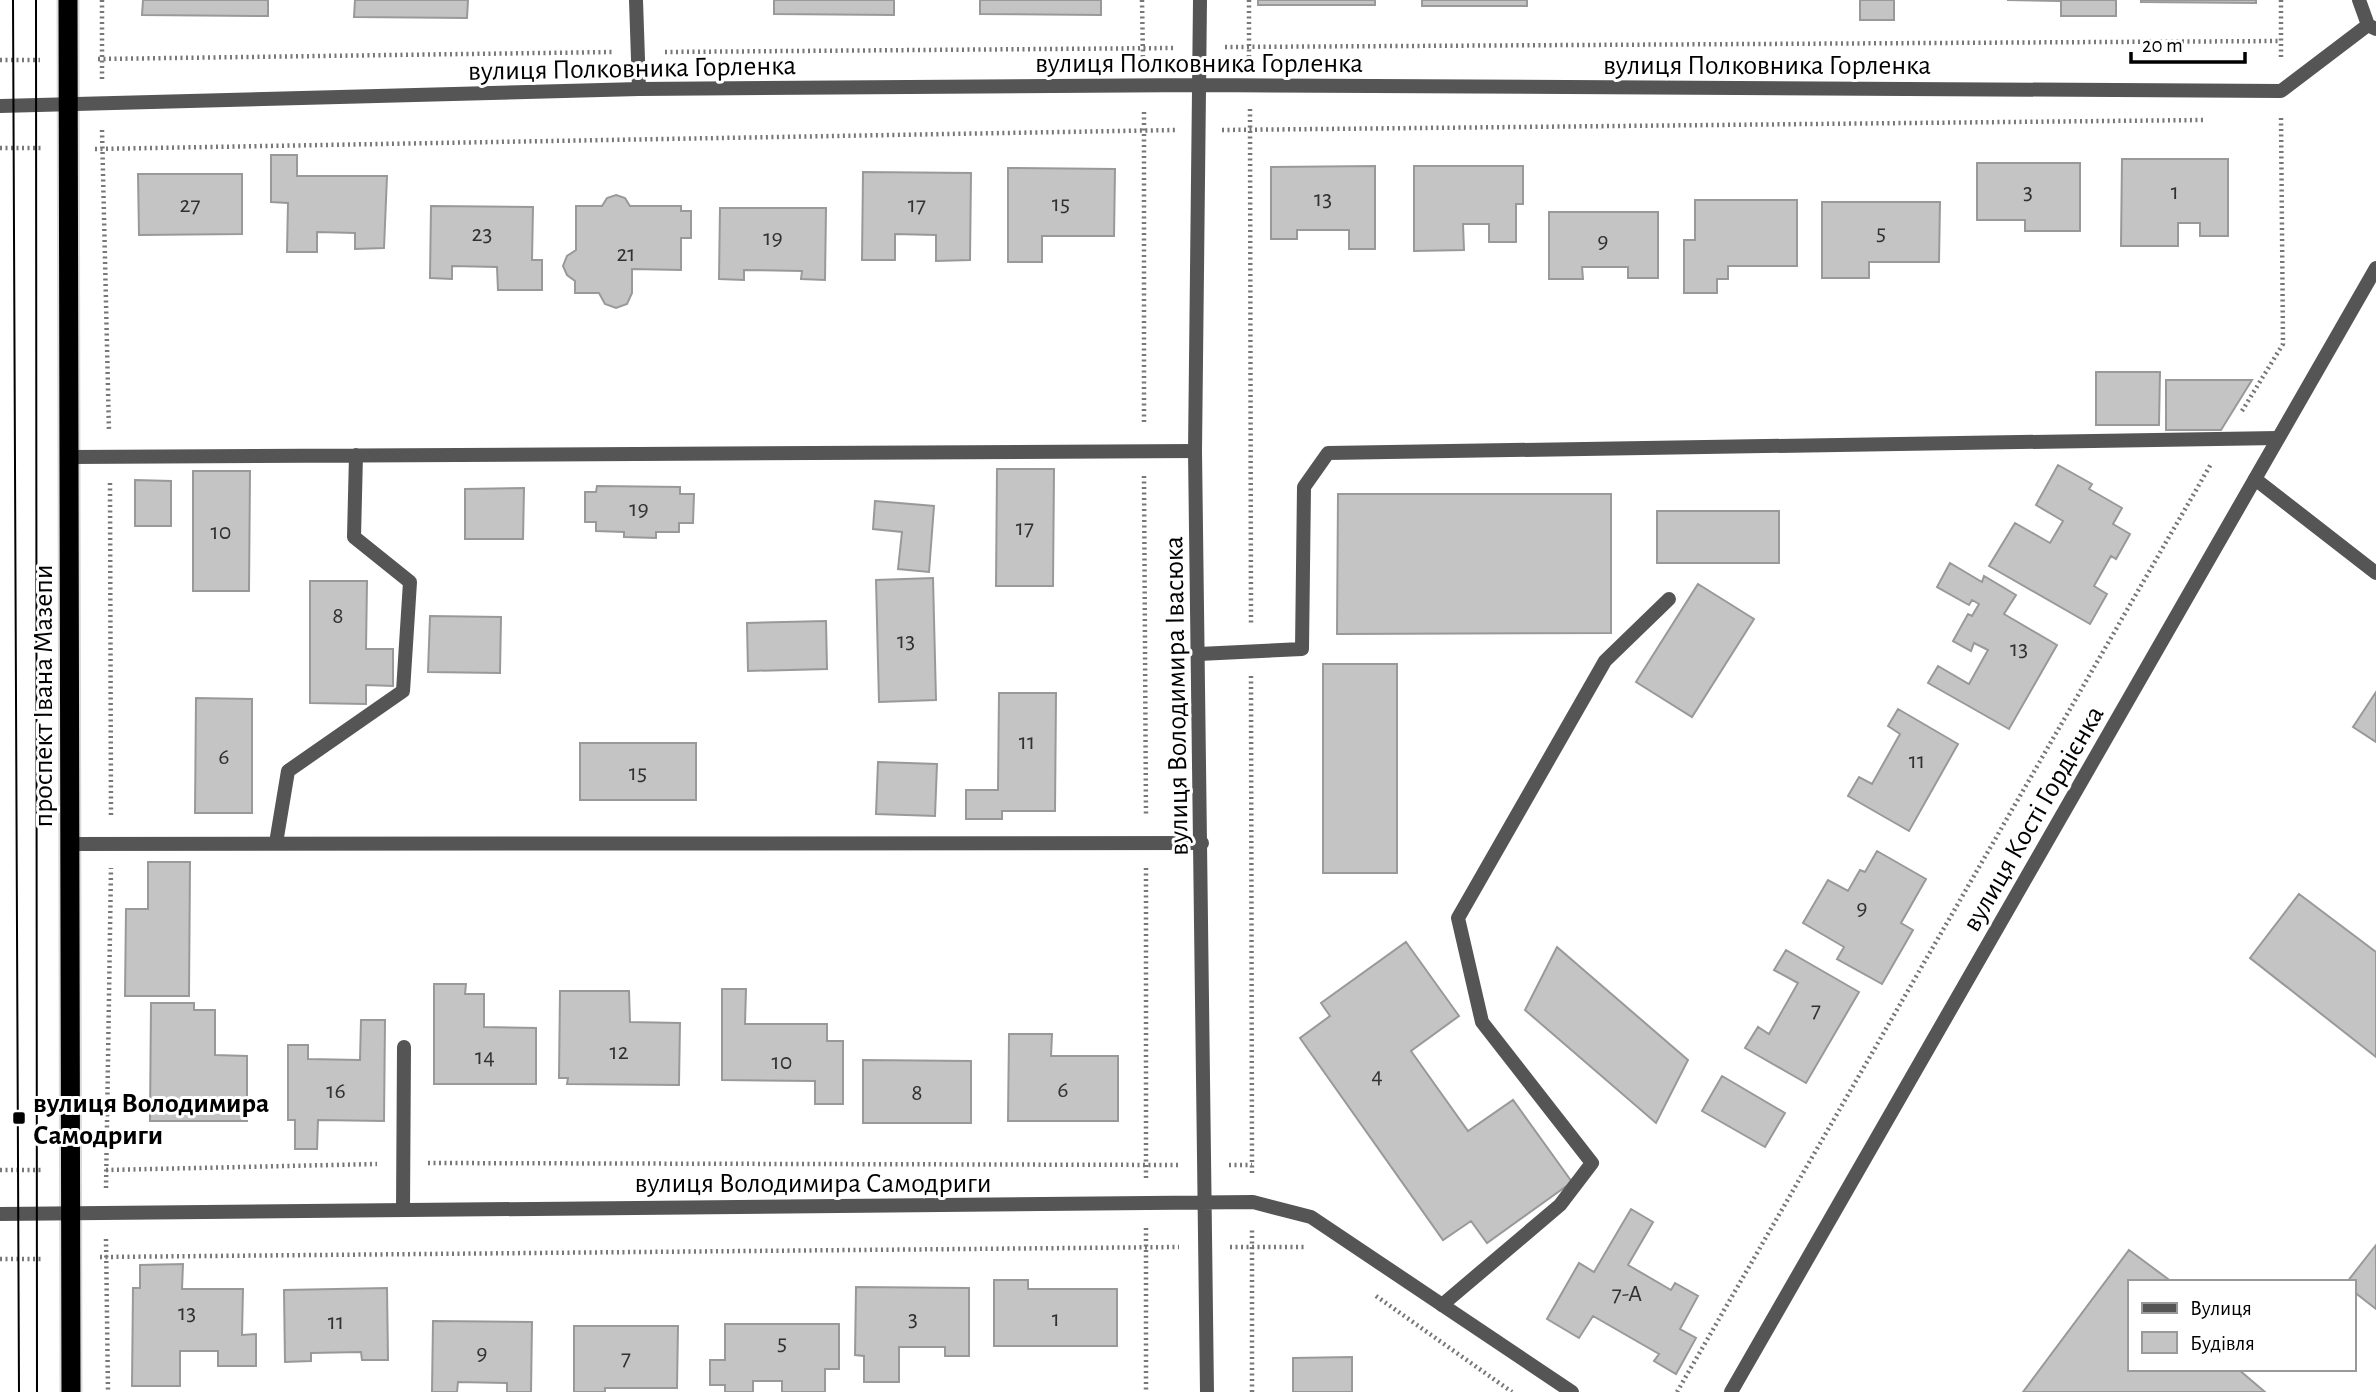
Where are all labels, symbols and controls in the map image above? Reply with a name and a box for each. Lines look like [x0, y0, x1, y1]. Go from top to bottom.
scale bar [2131, 21, 2245, 65]
text: 20 m [2142, 35, 2183, 56]
street label: вулиця Полковника Горленка [1035, 50, 1363, 78]
street label: вулиця Полковника Горленка [468, 52, 797, 86]
street label: вулиця Полковника Горленка [1603, 52, 1931, 80]
house number: 3 [2023, 180, 2033, 204]
house number: 1 [2171, 180, 2179, 204]
house number: 13 [1314, 187, 1332, 211]
house number: 15 [1052, 192, 1070, 216]
house number: 27 [180, 193, 200, 217]
house number: 17 [908, 193, 926, 217]
house number: 5 [1876, 221, 1886, 245]
house number: 23 [472, 222, 492, 246]
house number: 19 [763, 226, 783, 250]
house number: 9 [1597, 229, 1609, 253]
house number: 21 [616, 242, 636, 266]
house number: 19 [629, 497, 649, 521]
house number: 17 [1016, 516, 1034, 540]
house number: 10 [211, 520, 231, 544]
street label: вулиця Володимира Івасюка [1160, 536, 1194, 856]
street label: проспект Івана Мазепи [30, 565, 58, 827]
house number: 8 [332, 604, 344, 628]
house number: 13 [897, 629, 915, 653]
house number: 13 [2010, 637, 2028, 661]
street label: вулиця Кості Гордієнка [1958, 701, 2110, 937]
house number: 11 [1019, 730, 1035, 754]
house number: 6 [218, 745, 230, 769]
house number: 11 [1909, 749, 1925, 773]
house number: 15 [629, 761, 647, 785]
house number: 9 [1856, 896, 1868, 920]
house number: 7 [1811, 998, 1821, 1022]
house number: 12 [609, 1040, 629, 1064]
house number: 14 [475, 1045, 495, 1069]
house number: 10 [772, 1050, 792, 1074]
house number: 4 [1371, 1064, 1383, 1088]
house number: 6 [1057, 1078, 1069, 1102]
house number: 16 [326, 1079, 346, 1103]
house number: 8 [911, 1081, 923, 1105]
place label: вулиця Володимира Самодриги [33, 1090, 269, 1150]
marker: вулиця Володимира Самодриги [11, 1110, 27, 1126]
street label: вулиця Володимира Самодриги [634, 1170, 992, 1198]
legend [2128, 1280, 2355, 1371]
house number: 7-А [1612, 1282, 1642, 1306]
text: Вулиця [2190, 1298, 2252, 1319]
house number: 13 [178, 1301, 196, 1325]
house number: 3 [908, 1307, 918, 1331]
house number: 1 [1052, 1307, 1060, 1331]
house number: 11 [328, 1310, 344, 1334]
house number: 5 [777, 1331, 787, 1355]
text: Будівля [2190, 1333, 2255, 1354]
house number: 9 [476, 1341, 488, 1365]
house number: 7 [621, 1346, 631, 1370]

